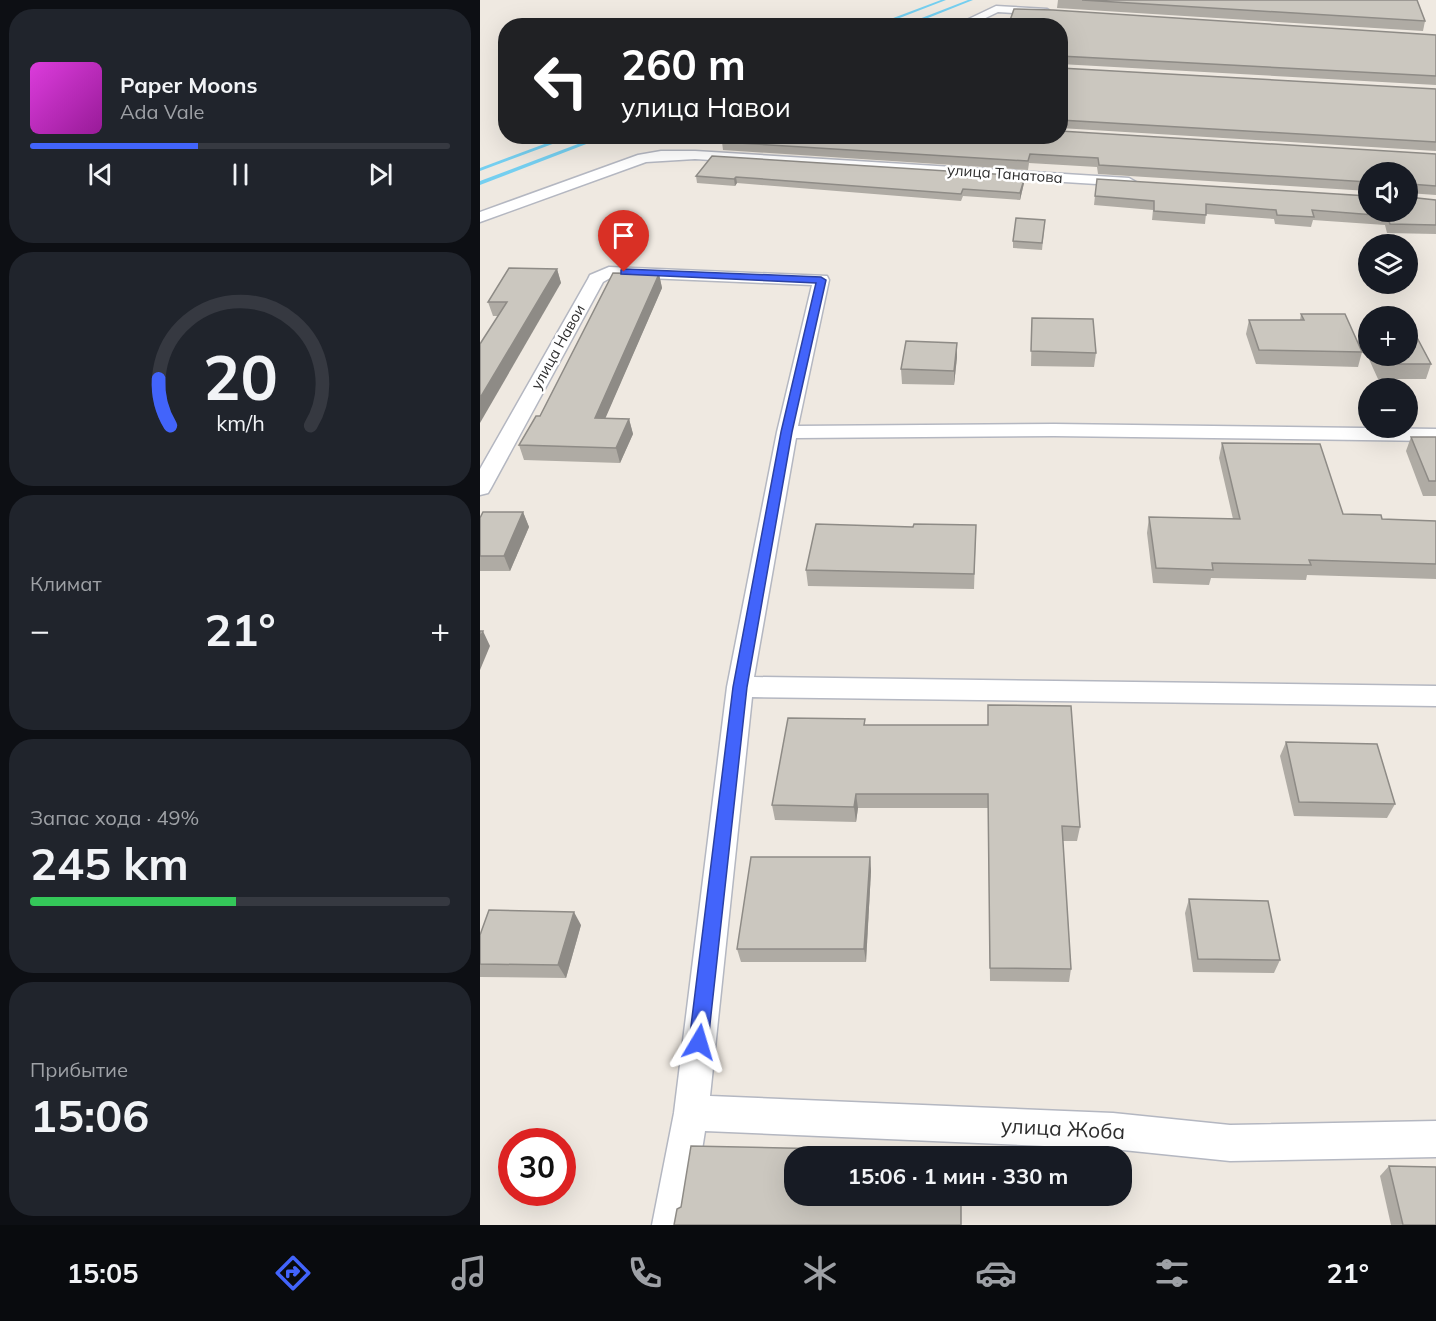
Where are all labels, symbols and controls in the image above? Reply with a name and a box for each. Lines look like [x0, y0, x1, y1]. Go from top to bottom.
text: 260 m [621, 38, 746, 91]
icon: left [522, 42, 600, 120]
text: Paper Moons [120, 71, 258, 99]
text: улица Навои [621, 90, 791, 124]
text: Ada Vale [120, 99, 204, 124]
icon: previous [84, 158, 117, 191]
icon: pause [224, 158, 257, 191]
icon: next [364, 158, 397, 191]
street label: улица Танатова [947, 160, 1063, 187]
map controls [1358, 162, 1418, 438]
button: sound [1358, 162, 1418, 222]
pin [598, 210, 649, 272]
icon: arrive [607, 219, 640, 252]
button: layers [1358, 234, 1418, 294]
street label: улица Навои [526, 301, 589, 393]
button: + [1358, 306, 1418, 366]
text: 20 [203, 337, 277, 416]
button: − [1358, 378, 1418, 438]
text: km/h [216, 410, 264, 437]
text: Климат [30, 571, 102, 596]
text: 21° [204, 601, 276, 657]
text: − [30, 609, 50, 650]
text: + [430, 609, 450, 650]
text: Запас хода · 49% [30, 805, 199, 830]
text: 245 km [30, 835, 189, 891]
position arrow [667, 1010, 731, 1074]
text: Прибытие [30, 1057, 128, 1082]
text: 15:06 [30, 1087, 149, 1143]
street label: улица Жоба [1000, 1112, 1126, 1144]
speed limit sign: 30 [498, 1128, 576, 1206]
text: 15:06 · 1 мин · 330 m [848, 1162, 1068, 1190]
icon: directions [272, 1252, 314, 1294]
icon: music [448, 1252, 490, 1294]
icon: phone [624, 1252, 666, 1294]
icon: climate [799, 1252, 841, 1294]
icon: car [975, 1252, 1017, 1294]
icon: filters [1151, 1252, 1193, 1294]
text: 15:05 [67, 1256, 138, 1290]
text: 21° [1326, 1256, 1369, 1290]

